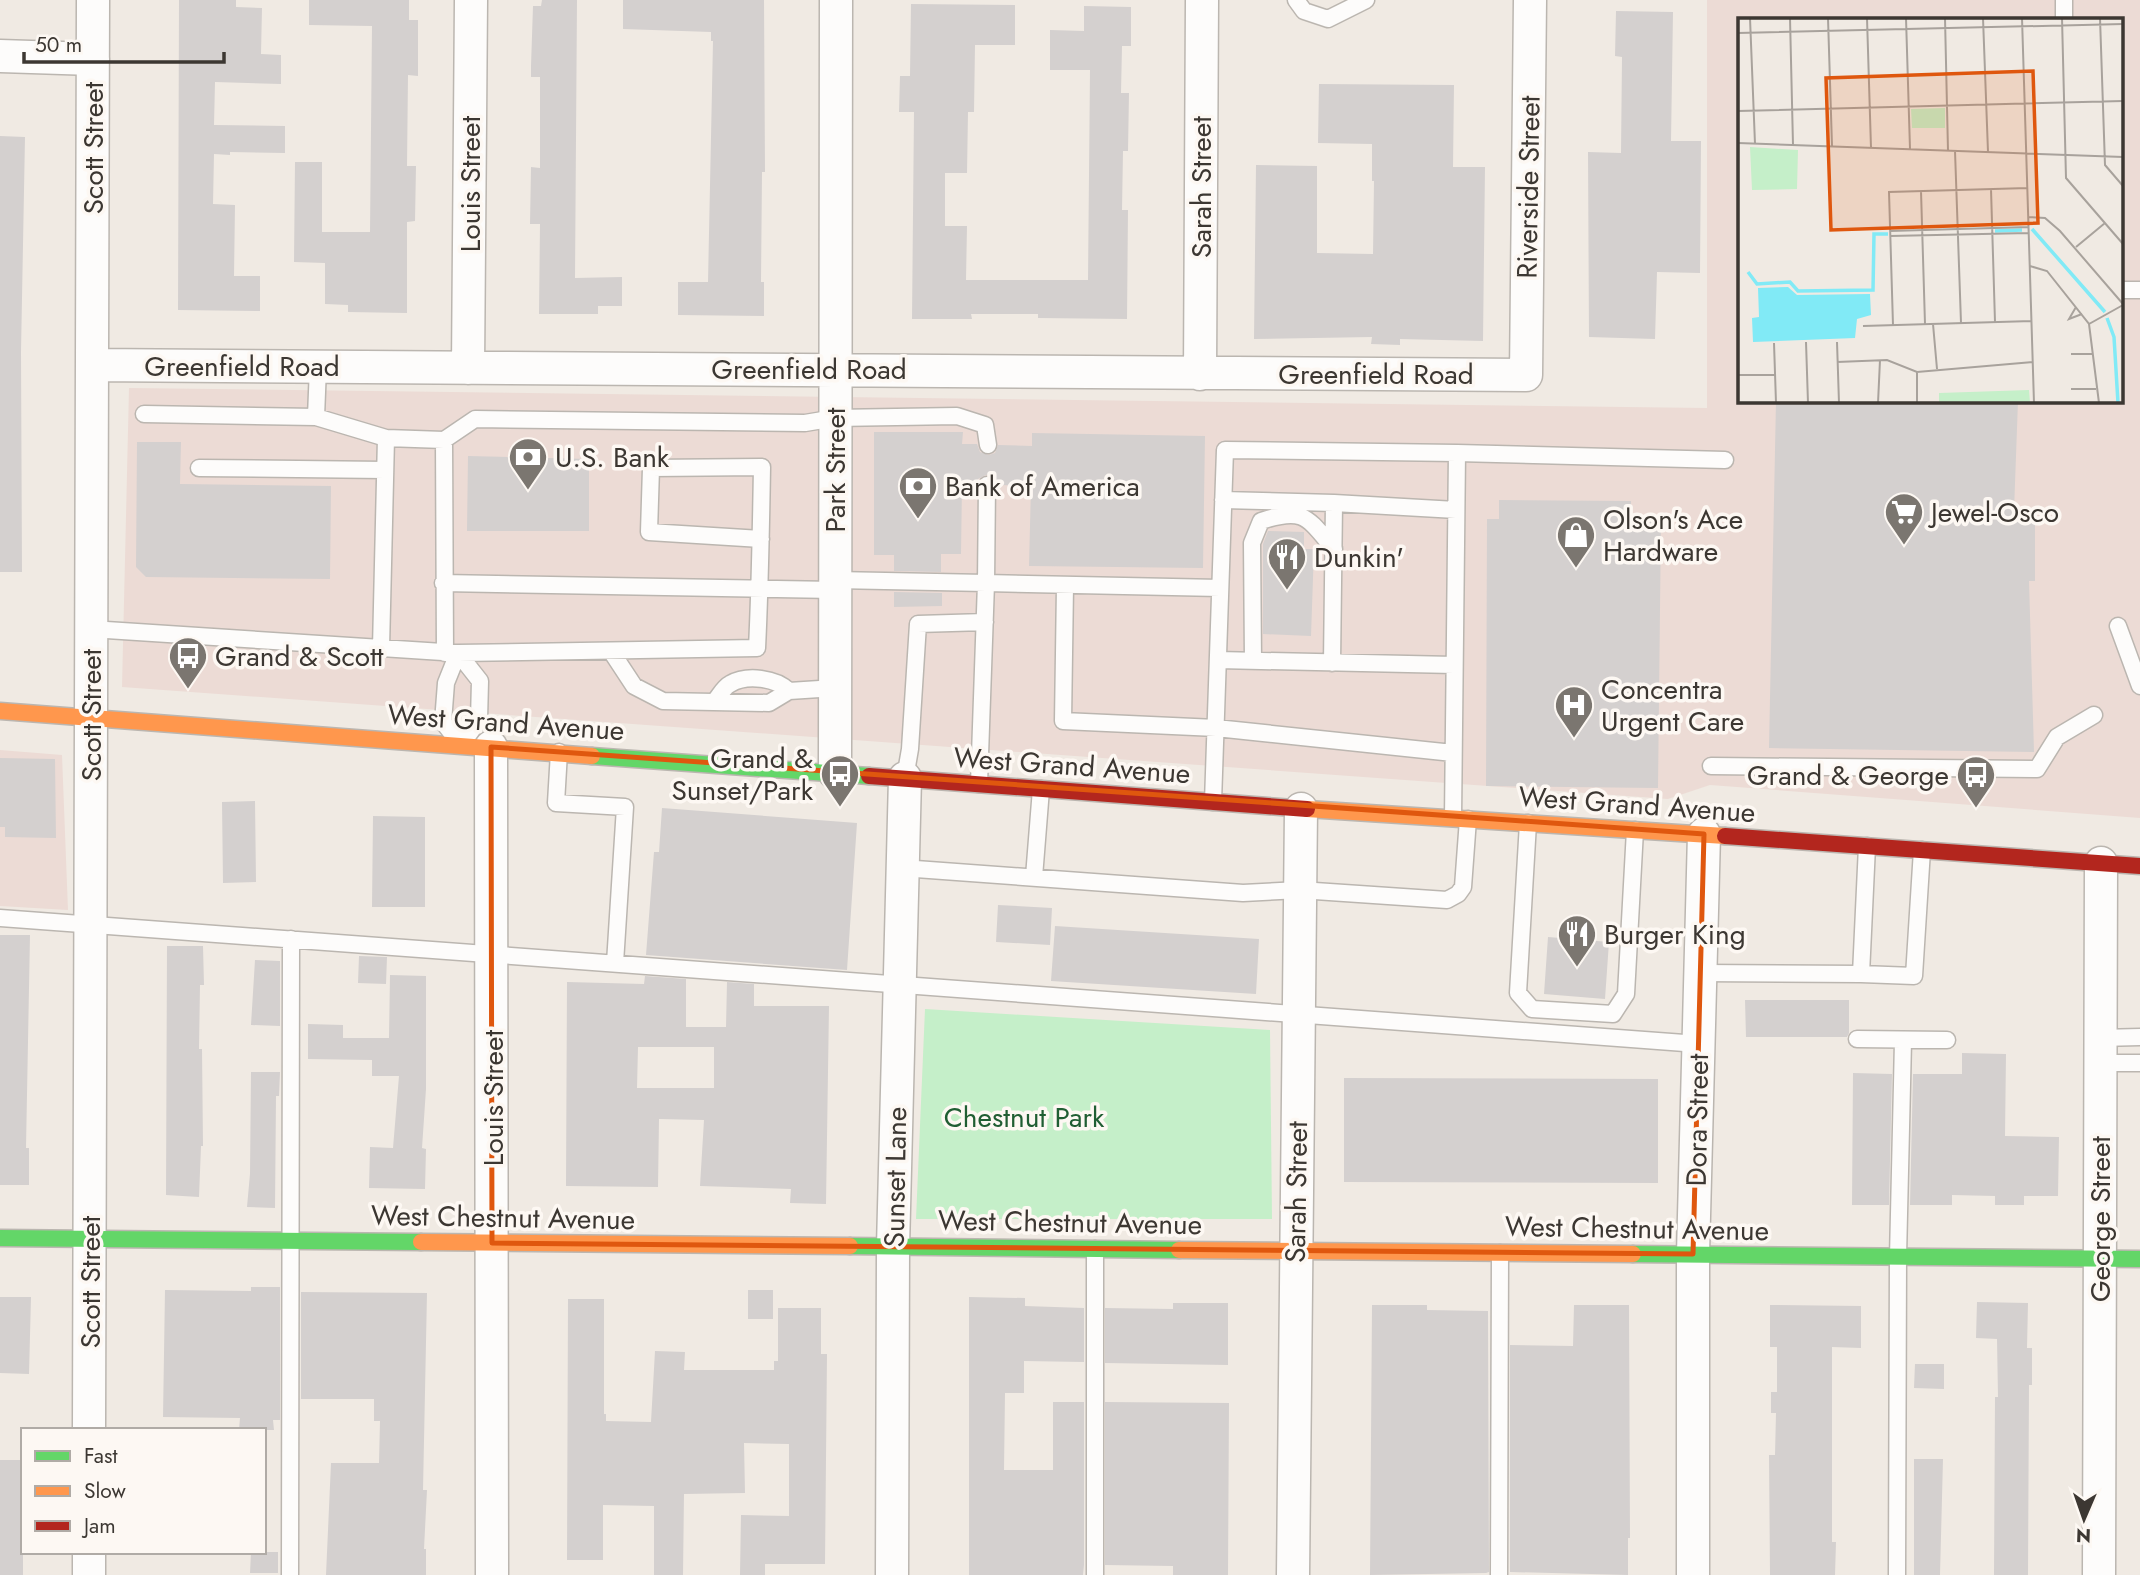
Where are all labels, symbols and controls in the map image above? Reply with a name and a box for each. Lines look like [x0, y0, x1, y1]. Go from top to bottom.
inset map [1738, 18, 2122, 402]
scale bar [24, 21, 224, 65]
text: 50 m [35, 30, 82, 60]
street label: Scott Street [73, 81, 114, 214]
street label: Riverside Street [1506, 95, 1551, 279]
street label: Louis Street [450, 116, 491, 252]
street label: Sarah Street [1181, 116, 1222, 258]
street label: Greenfield Road [144, 346, 340, 387]
street label: Greenfield Road [711, 349, 907, 390]
street label: Greenfield Road [1278, 354, 1474, 395]
street label: Park Street [815, 407, 856, 533]
bank icon: U.S. Bank [507, 436, 549, 491]
place label: U.S. Bank [555, 437, 670, 478]
bank icon: Bank of America [897, 465, 939, 520]
place label: Bank of America [945, 466, 1140, 507]
supermarket icon: Jewel-Osco [1883, 491, 1925, 546]
place label: Jewel-Osco [1927, 492, 2059, 533]
place label: Olson's Ace Hardware [1603, 499, 1743, 572]
shop icon: Olson's Ace Hardware [1555, 514, 1597, 569]
restaurant icon: Dunkin' [1266, 536, 1308, 591]
place label: Dunkin' [1314, 537, 1404, 578]
bus stop icon: Grand & Scott [167, 635, 209, 690]
place label: Grand & Scott [215, 636, 384, 677]
street label: Scott Street [71, 648, 112, 781]
place label: Concentra Urgent Care [1601, 669, 1744, 742]
hospital icon: Concentra Urgent Care [1553, 684, 1595, 739]
street label: West Grand Avenue [386, 694, 626, 751]
street label: West Grand Avenue [952, 737, 1192, 794]
place label: Grand & Sunset/Park [672, 738, 814, 811]
bus stop icon: Grand & Sunset/Park [819, 753, 861, 808]
bus stop icon: Grand & George [1955, 754, 1997, 809]
place label: Grand & George [1747, 755, 1949, 796]
street label: West Grand Avenue [1517, 776, 1757, 833]
restaurant icon: Burger King [1556, 913, 1598, 968]
place label: Burger King [1604, 914, 1746, 955]
street label: Louis Street [473, 1030, 514, 1166]
street label: Dora Street [1676, 1053, 1719, 1187]
park label: Chestnut Park [944, 1097, 1105, 1138]
street label: Sunset Lane [874, 1106, 917, 1248]
street label: Sarah Street [1275, 1120, 1318, 1263]
street label: George Street [2080, 1136, 2121, 1302]
street label: West Chestnut Avenue [370, 1195, 636, 1240]
street label: West Chestnut Avenue [937, 1200, 1203, 1245]
street label: West Chestnut Avenue [1504, 1206, 1770, 1251]
street label: Scott Street [70, 1215, 111, 1348]
legend [21, 1428, 266, 1554]
text: Fast [84, 1441, 117, 1471]
text: Slow [84, 1476, 126, 1506]
north arrow [2049, 1484, 2119, 1554]
text: Jam [81, 1511, 116, 1541]
text: N [2075, 1522, 2091, 1549]

